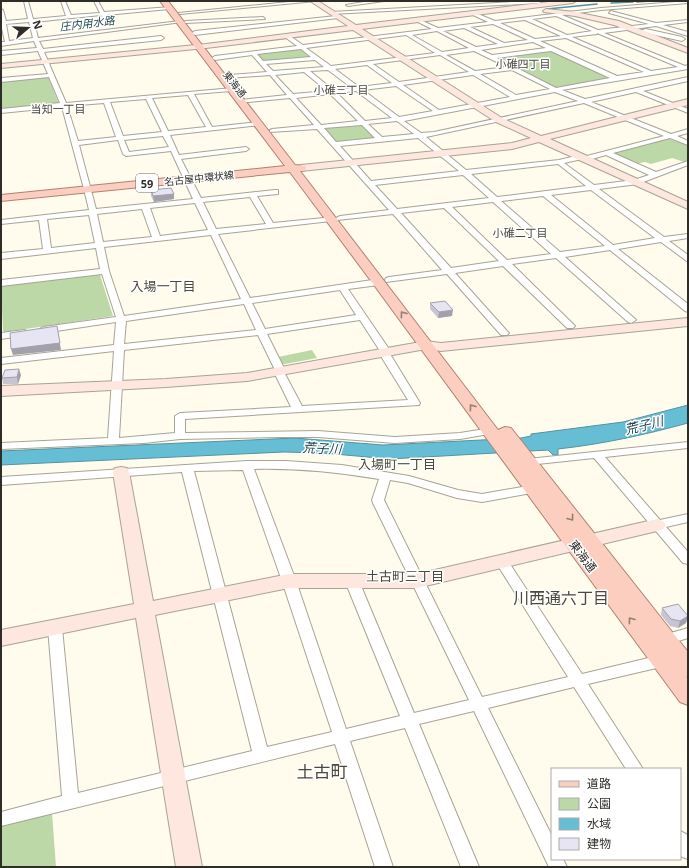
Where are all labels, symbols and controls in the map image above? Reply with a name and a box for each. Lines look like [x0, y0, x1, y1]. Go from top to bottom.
north arrow [8, 8, 48, 48]
water label: 庄内用水路 [59, 12, 116, 34]
text: N [29, 18, 46, 31]
district label: 小碓四丁目 [496, 56, 551, 71]
street label: 東海通 [220, 68, 250, 100]
district label: 小碓三丁目 [314, 82, 369, 97]
district label: 当知一丁目 [31, 101, 86, 116]
street label: 名古屋中環状線 [163, 167, 235, 189]
road number: 59 [136, 174, 158, 192]
district label: 小碓二丁目 [493, 225, 548, 240]
district label: 入場一丁目 [130, 277, 196, 295]
one-way arrow [400, 311, 408, 318]
one-way arrow [470, 404, 477, 411]
water label: 荒子川 [623, 411, 667, 438]
water label: 荒子川 [302, 438, 344, 458]
district label: 入場町一丁目 [358, 455, 436, 473]
one-way arrow [566, 514, 573, 521]
street label: 東海通 [565, 537, 601, 575]
district label: 土古町三丁目 [366, 567, 444, 585]
district label: 川西通六丁目 [513, 587, 609, 609]
one-way arrow [628, 617, 636, 624]
district label: 土古町 [297, 760, 348, 783]
legend [551, 768, 681, 860]
text: 道路 [587, 775, 611, 792]
text: 公園 [587, 795, 611, 812]
text: 水域 [587, 815, 611, 832]
text: 建物 [587, 835, 611, 852]

